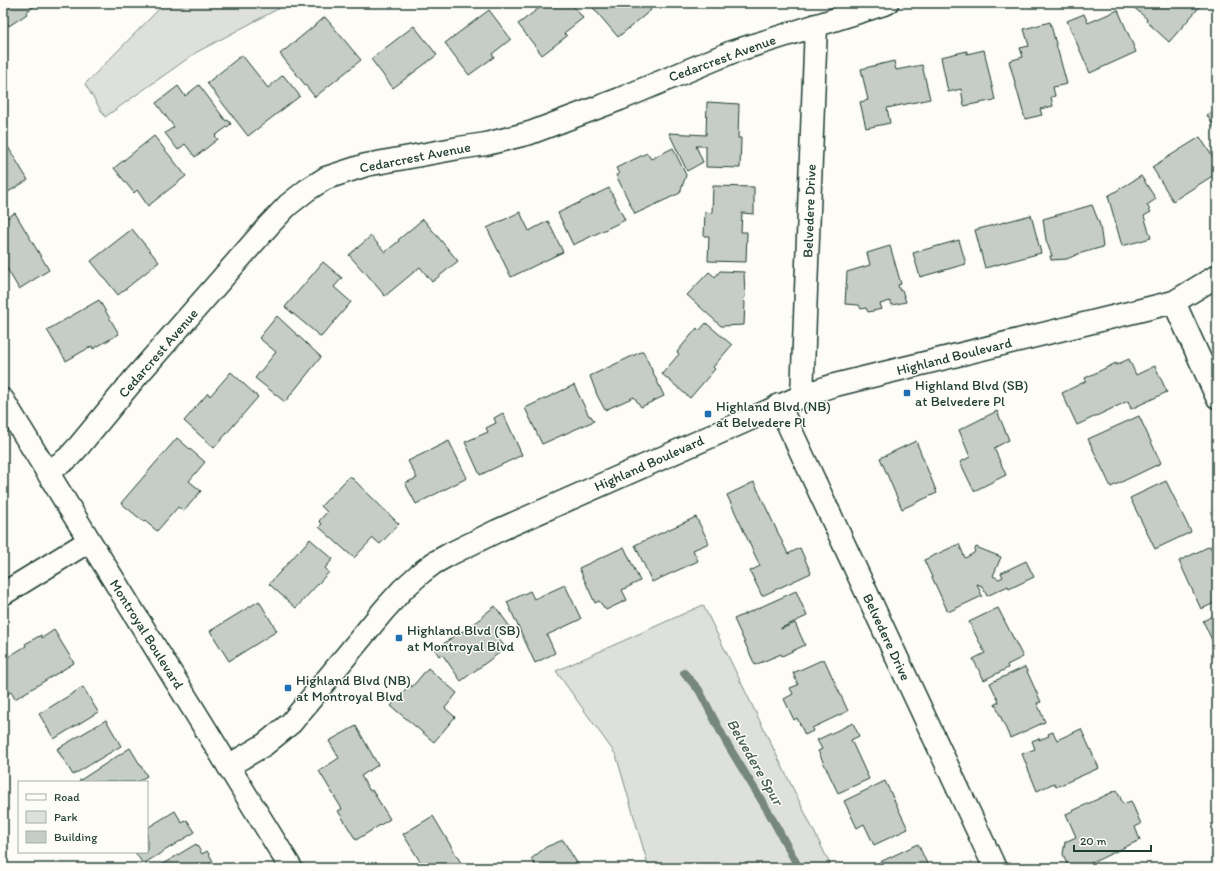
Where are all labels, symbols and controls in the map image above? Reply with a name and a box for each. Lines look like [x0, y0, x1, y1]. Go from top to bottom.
street label: Cedarcrest Avenue [666, 31, 778, 86]
street label: Cedarcrest Avenue [358, 138, 472, 177]
street label: Belvedere Drive [799, 164, 820, 258]
street label: Cedarcrest Avenue [115, 305, 202, 401]
street label: Highland Boulevard [895, 334, 1014, 379]
place label: Highland Blvd (SB) at Belvedere Pl [915, 377, 1028, 410]
marker: Highland Blvd (SB) at Belvedere Pl [902, 388, 912, 398]
place label: Highland Blvd (NB) at Belvedere Pl [716, 398, 831, 431]
marker: Highland Blvd (NB) at Belvedere Pl [703, 409, 713, 419]
street label: Highland Boulevard [592, 432, 707, 495]
street label: Montroyal Boulevard [106, 576, 187, 693]
street label: Belvedere Drive [859, 591, 914, 684]
place label: Highland Blvd (SB) at Montroyal Blvd [407, 622, 520, 655]
marker: Highland Blvd (SB) at Montroyal Blvd [394, 633, 404, 643]
place label: Highland Blvd (NB) at Montroyal Blvd [296, 672, 411, 705]
marker: Highland Blvd (NB) at Montroyal Blvd [283, 683, 293, 693]
water label: Belvedere Spur [723, 715, 788, 810]
legend [18, 781, 148, 853]
text: Road [54, 790, 80, 804]
text: Park [54, 810, 78, 824]
scale bar [1074, 827, 1151, 853]
text: Building [54, 830, 98, 844]
text: 20 m [1080, 834, 1107, 848]

